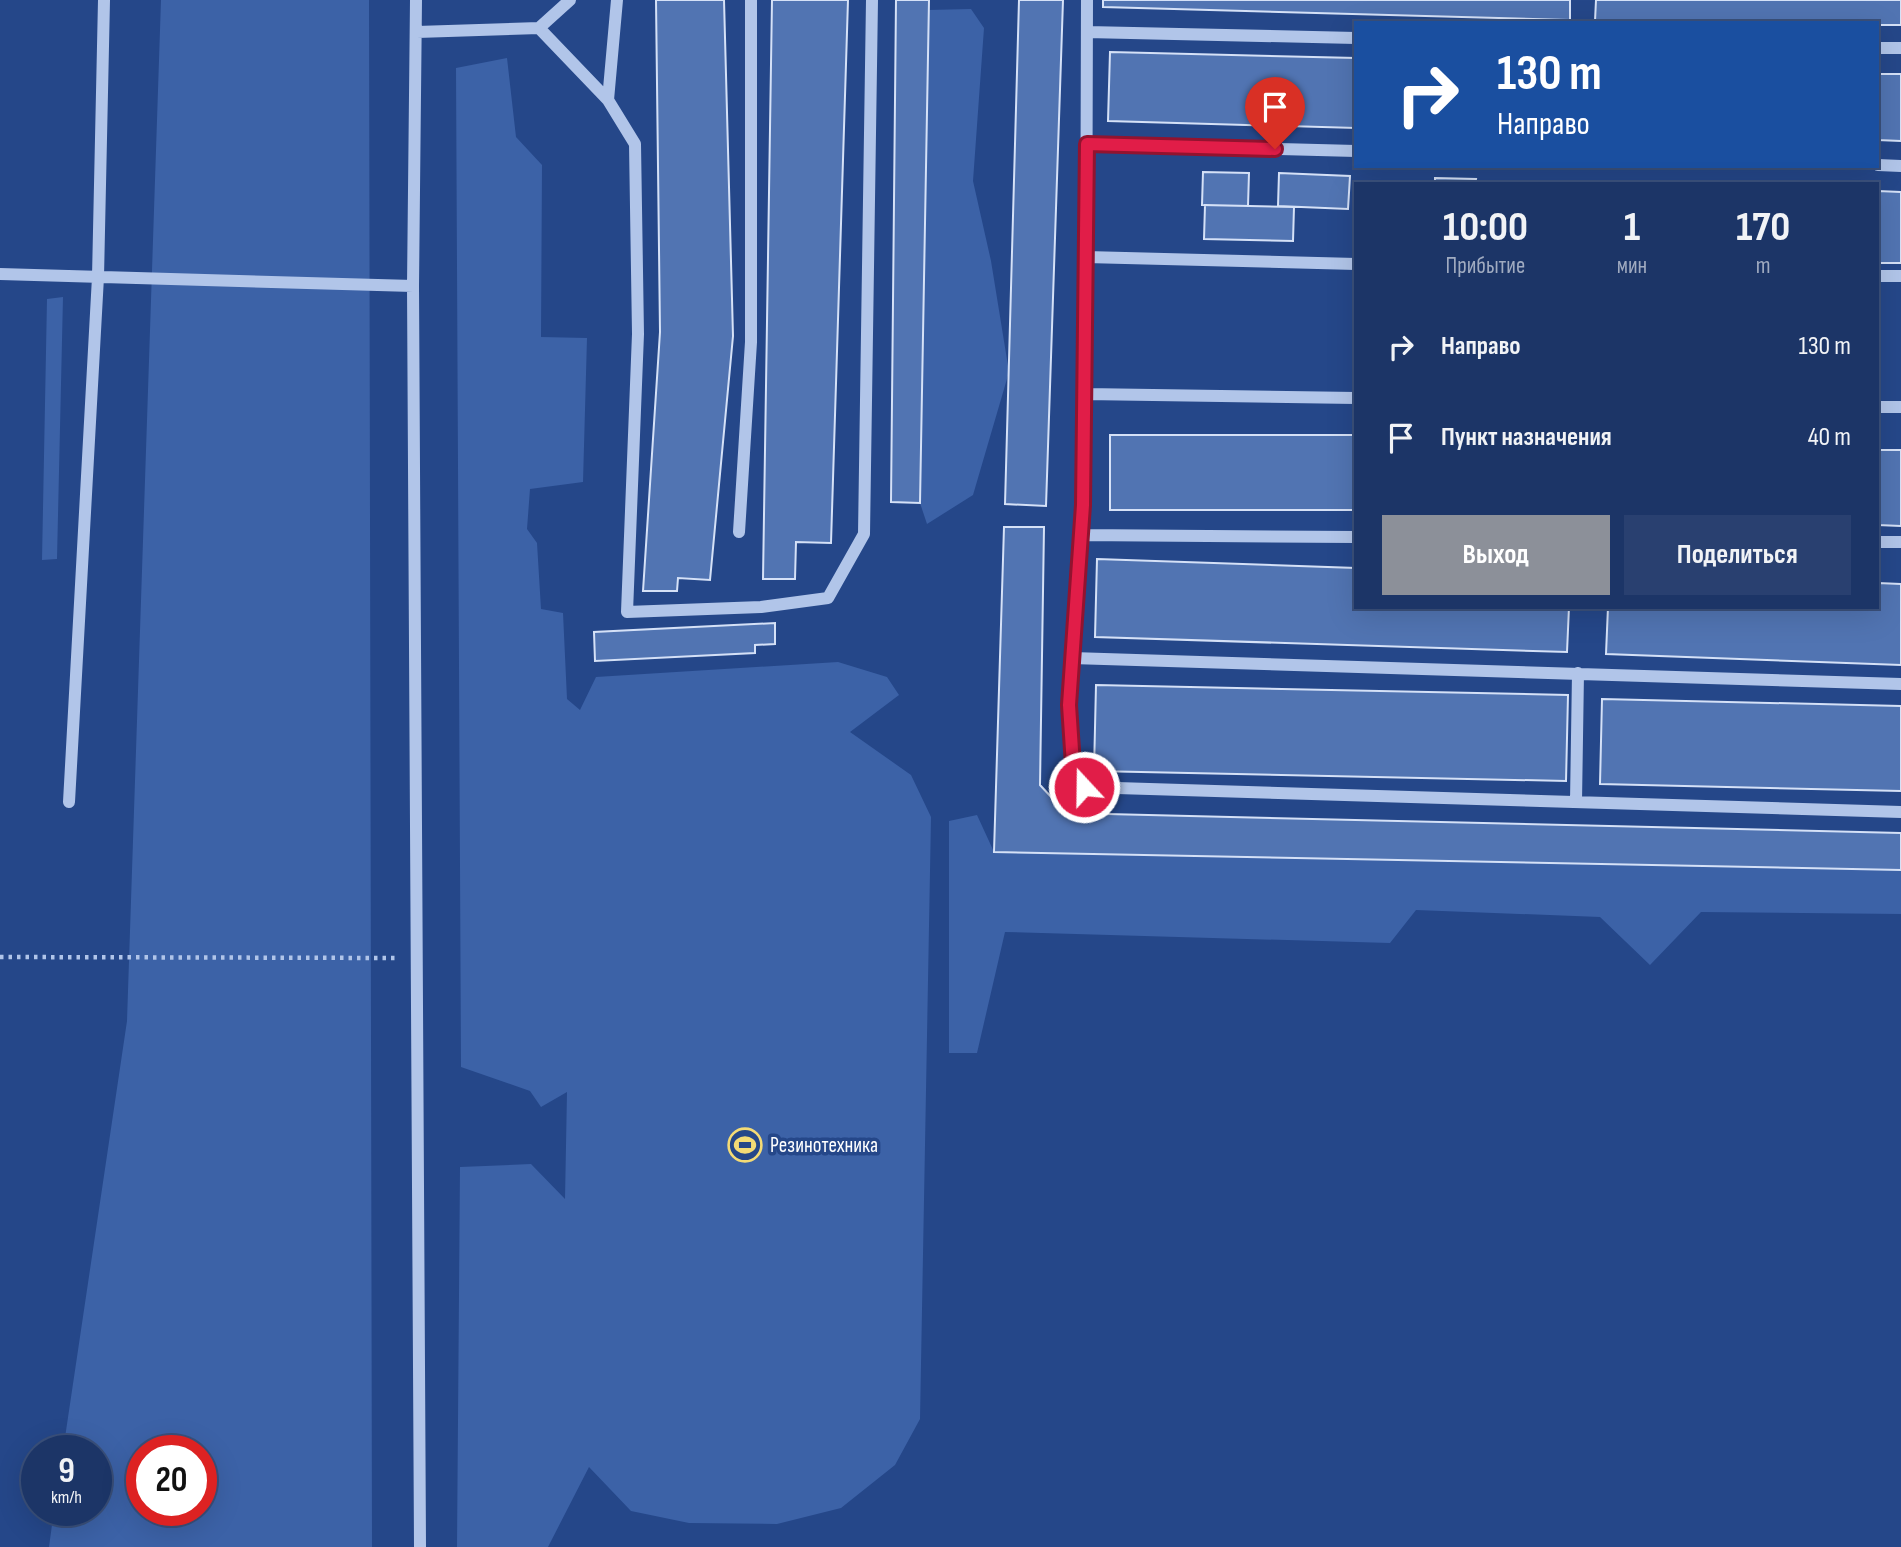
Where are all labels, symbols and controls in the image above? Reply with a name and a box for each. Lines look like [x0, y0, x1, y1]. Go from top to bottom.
text: 130 m [1497, 45, 1602, 104]
icon: right [1382, 49, 1473, 140]
pin [1245, 77, 1305, 149]
icon: arrive [1256, 88, 1294, 126]
text: Направо [1497, 105, 1590, 144]
text: 10:00 [1443, 202, 1528, 253]
text: 1 [1624, 202, 1640, 253]
text: 170 [1736, 202, 1790, 253]
text: Прибытие [1446, 252, 1525, 280]
text: мин [1617, 252, 1647, 280]
text: m [1756, 252, 1770, 280]
icon: right [1382, 328, 1420, 366]
text: Направо [1441, 331, 1520, 362]
text: 130 m [1799, 331, 1851, 362]
icon: arrive [1382, 419, 1420, 457]
text: Пункт назначения [1441, 422, 1612, 453]
text: 40 m [1808, 422, 1851, 453]
button: Выход [1382, 515, 1610, 595]
button: Поделиться [1624, 515, 1851, 595]
position arrow [1047, 750, 1121, 824]
sports icon: Резинотехника [726, 1126, 764, 1164]
place label: Резинотехника [770, 1133, 878, 1158]
speed limit sign: 20 [126, 1435, 217, 1526]
text: 9 [58, 1450, 75, 1493]
text: km/h [51, 1487, 82, 1508]

